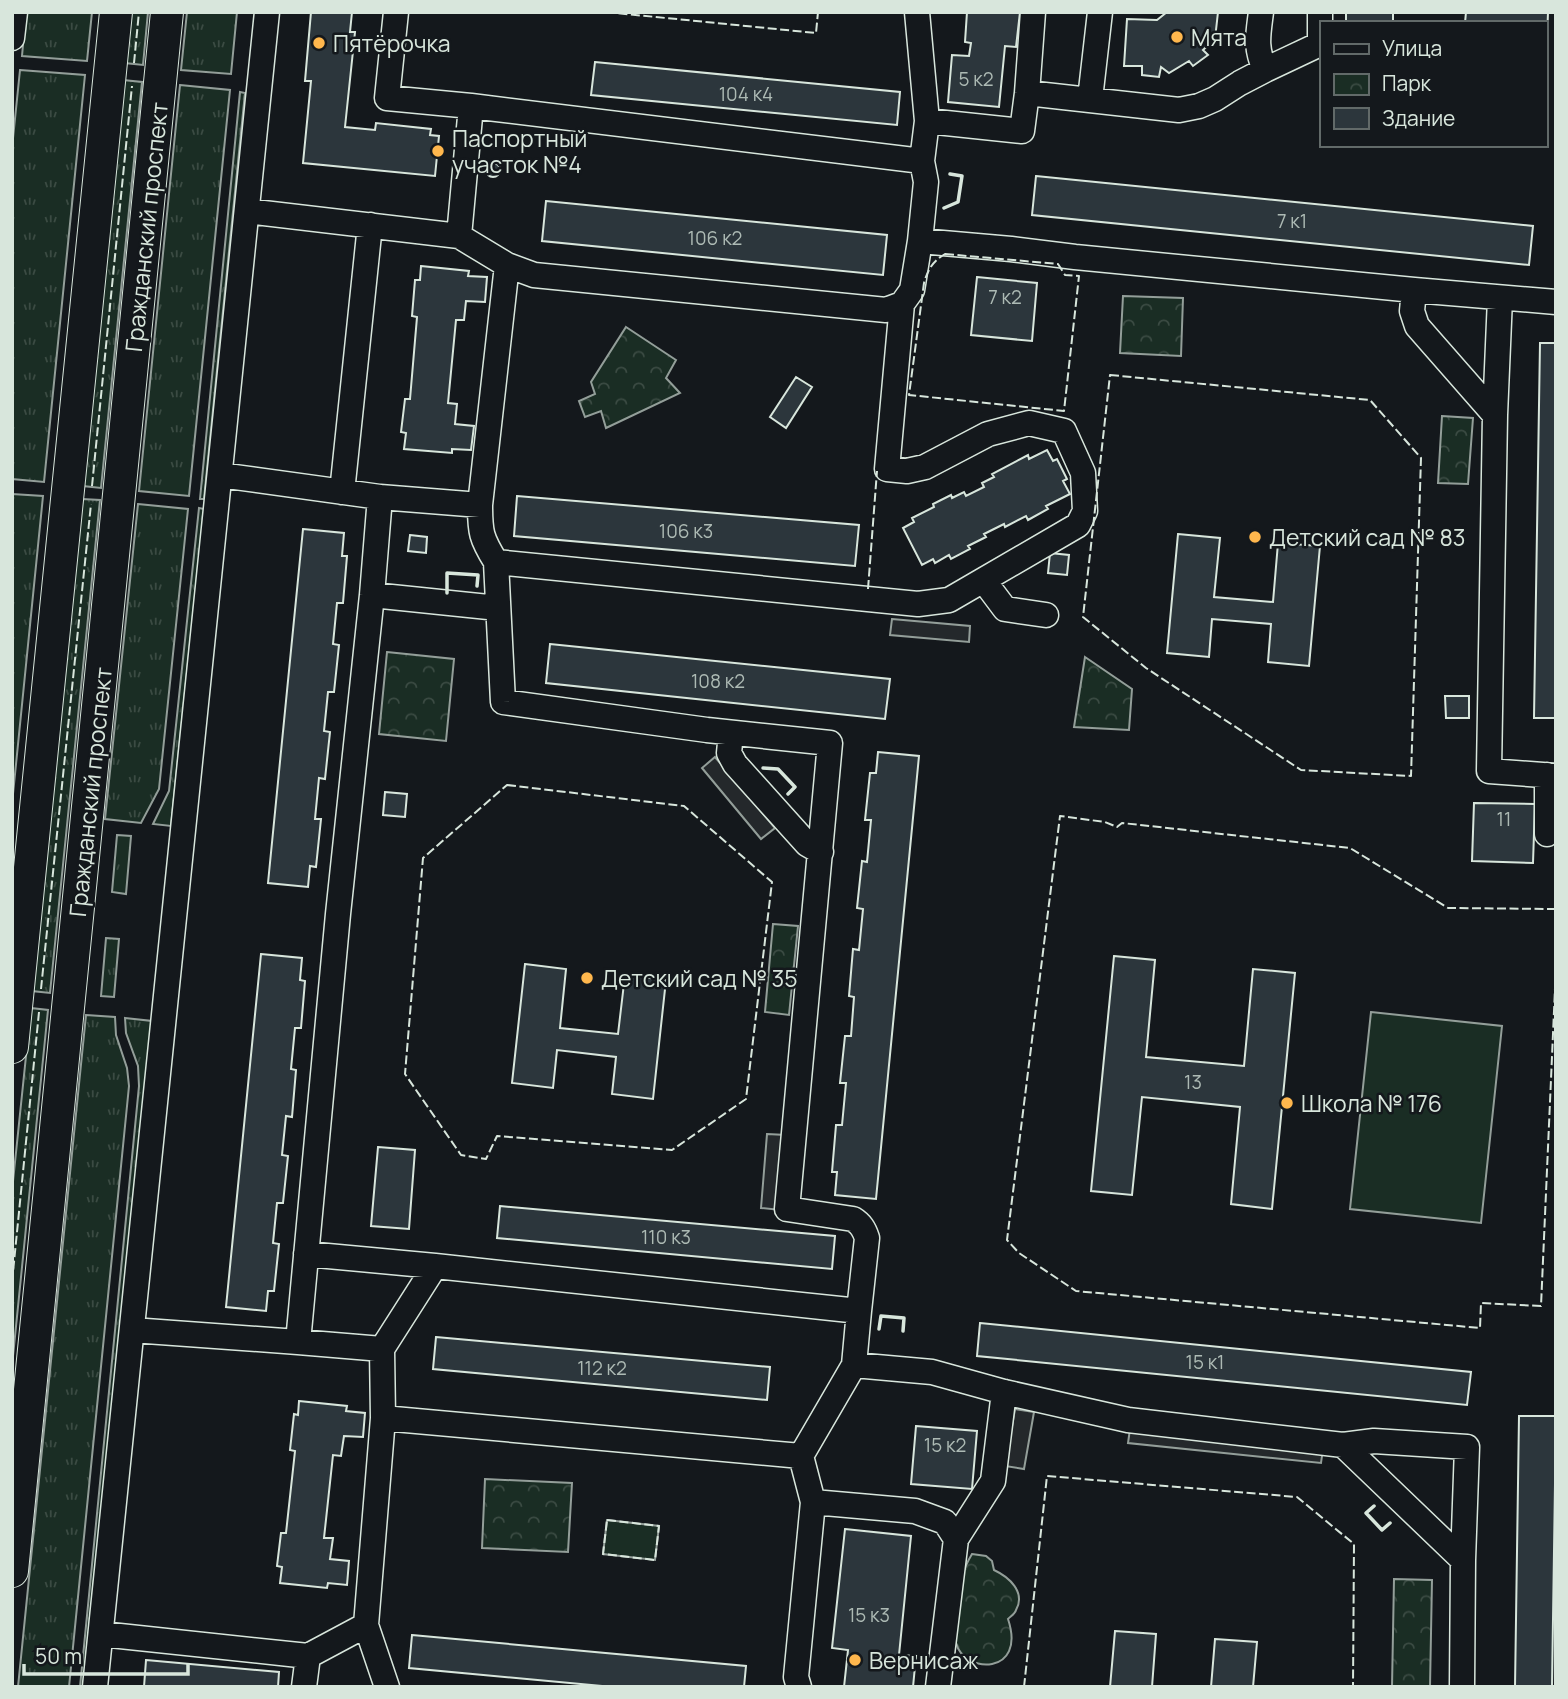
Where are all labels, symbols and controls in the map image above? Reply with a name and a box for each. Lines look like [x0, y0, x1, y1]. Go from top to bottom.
place label: Мята [1191, 21, 1247, 53]
legend [1320, 21, 1547, 147]
place label: Пятёрочка [333, 27, 451, 59]
marker: Мята [1169, 29, 1185, 45]
text: Улица [1382, 34, 1442, 62]
marker: Пятёрочка [311, 35, 327, 51]
house number: 5 к2 [958, 66, 994, 92]
text: Парк [1382, 69, 1432, 97]
house number: 104 к4 [719, 81, 773, 107]
street label: Гражданский проспект [117, 100, 175, 353]
text: Здание [1382, 104, 1455, 132]
place label: Паспортный участок №4 [452, 122, 587, 180]
marker: Паспортный участок №4 [430, 143, 446, 159]
house number: 7 к1 [1277, 208, 1307, 234]
house number: 106 к2 [688, 225, 742, 251]
house number: 7 к2 [988, 284, 1022, 310]
house number: 106 к3 [659, 518, 713, 544]
place label: Детский сад № 83 [1269, 521, 1466, 553]
marker: Детский сад № 83 [1247, 529, 1263, 545]
street label: Гражданский проспект [61, 665, 119, 918]
house number: 108 к2 [691, 668, 745, 694]
house number: 11 [1497, 806, 1511, 832]
place label: Детский сад № 35 [601, 962, 797, 994]
marker: Детский сад № 35 [579, 970, 595, 986]
house number: 13 [1184, 1069, 1202, 1095]
place label: Школа № 176 [1301, 1087, 1442, 1119]
marker: Школа № 176 [1279, 1095, 1295, 1111]
house number: 110 к3 [641, 1224, 691, 1250]
house number: 15 к1 [1185, 1349, 1225, 1375]
house number: 112 к2 [577, 1355, 627, 1381]
house number: 15 к2 [924, 1432, 966, 1458]
house number: 15 к3 [848, 1602, 890, 1628]
scale bar [24, 1632, 189, 1676]
text: 50 m [35, 1642, 82, 1670]
place label: Вернисаж [869, 1644, 978, 1676]
marker: Вернисаж [847, 1652, 863, 1668]

